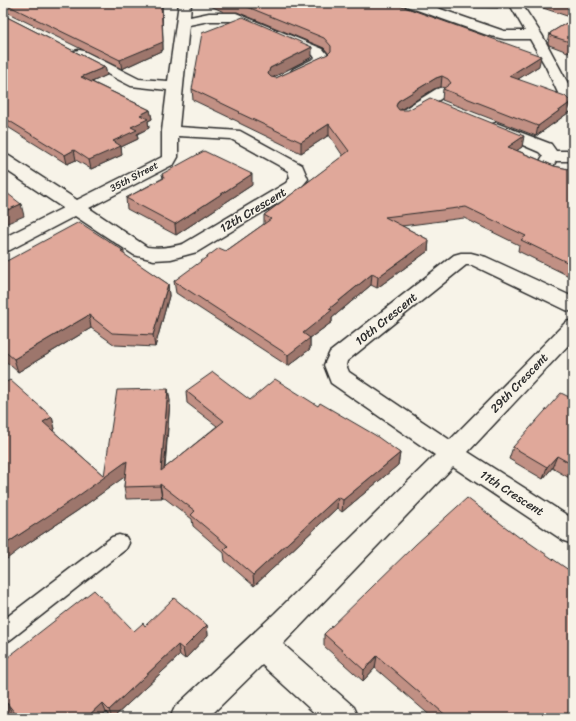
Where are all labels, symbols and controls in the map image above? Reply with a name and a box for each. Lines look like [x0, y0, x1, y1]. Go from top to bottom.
street label: 35th Street [106, 156, 162, 197]
street label: 12th Crescent [215, 181, 291, 239]
street label: 10th Crescent [350, 287, 422, 351]
street label: 29th Crescent [484, 348, 554, 418]
street label: 11th Crescent [475, 464, 549, 522]

